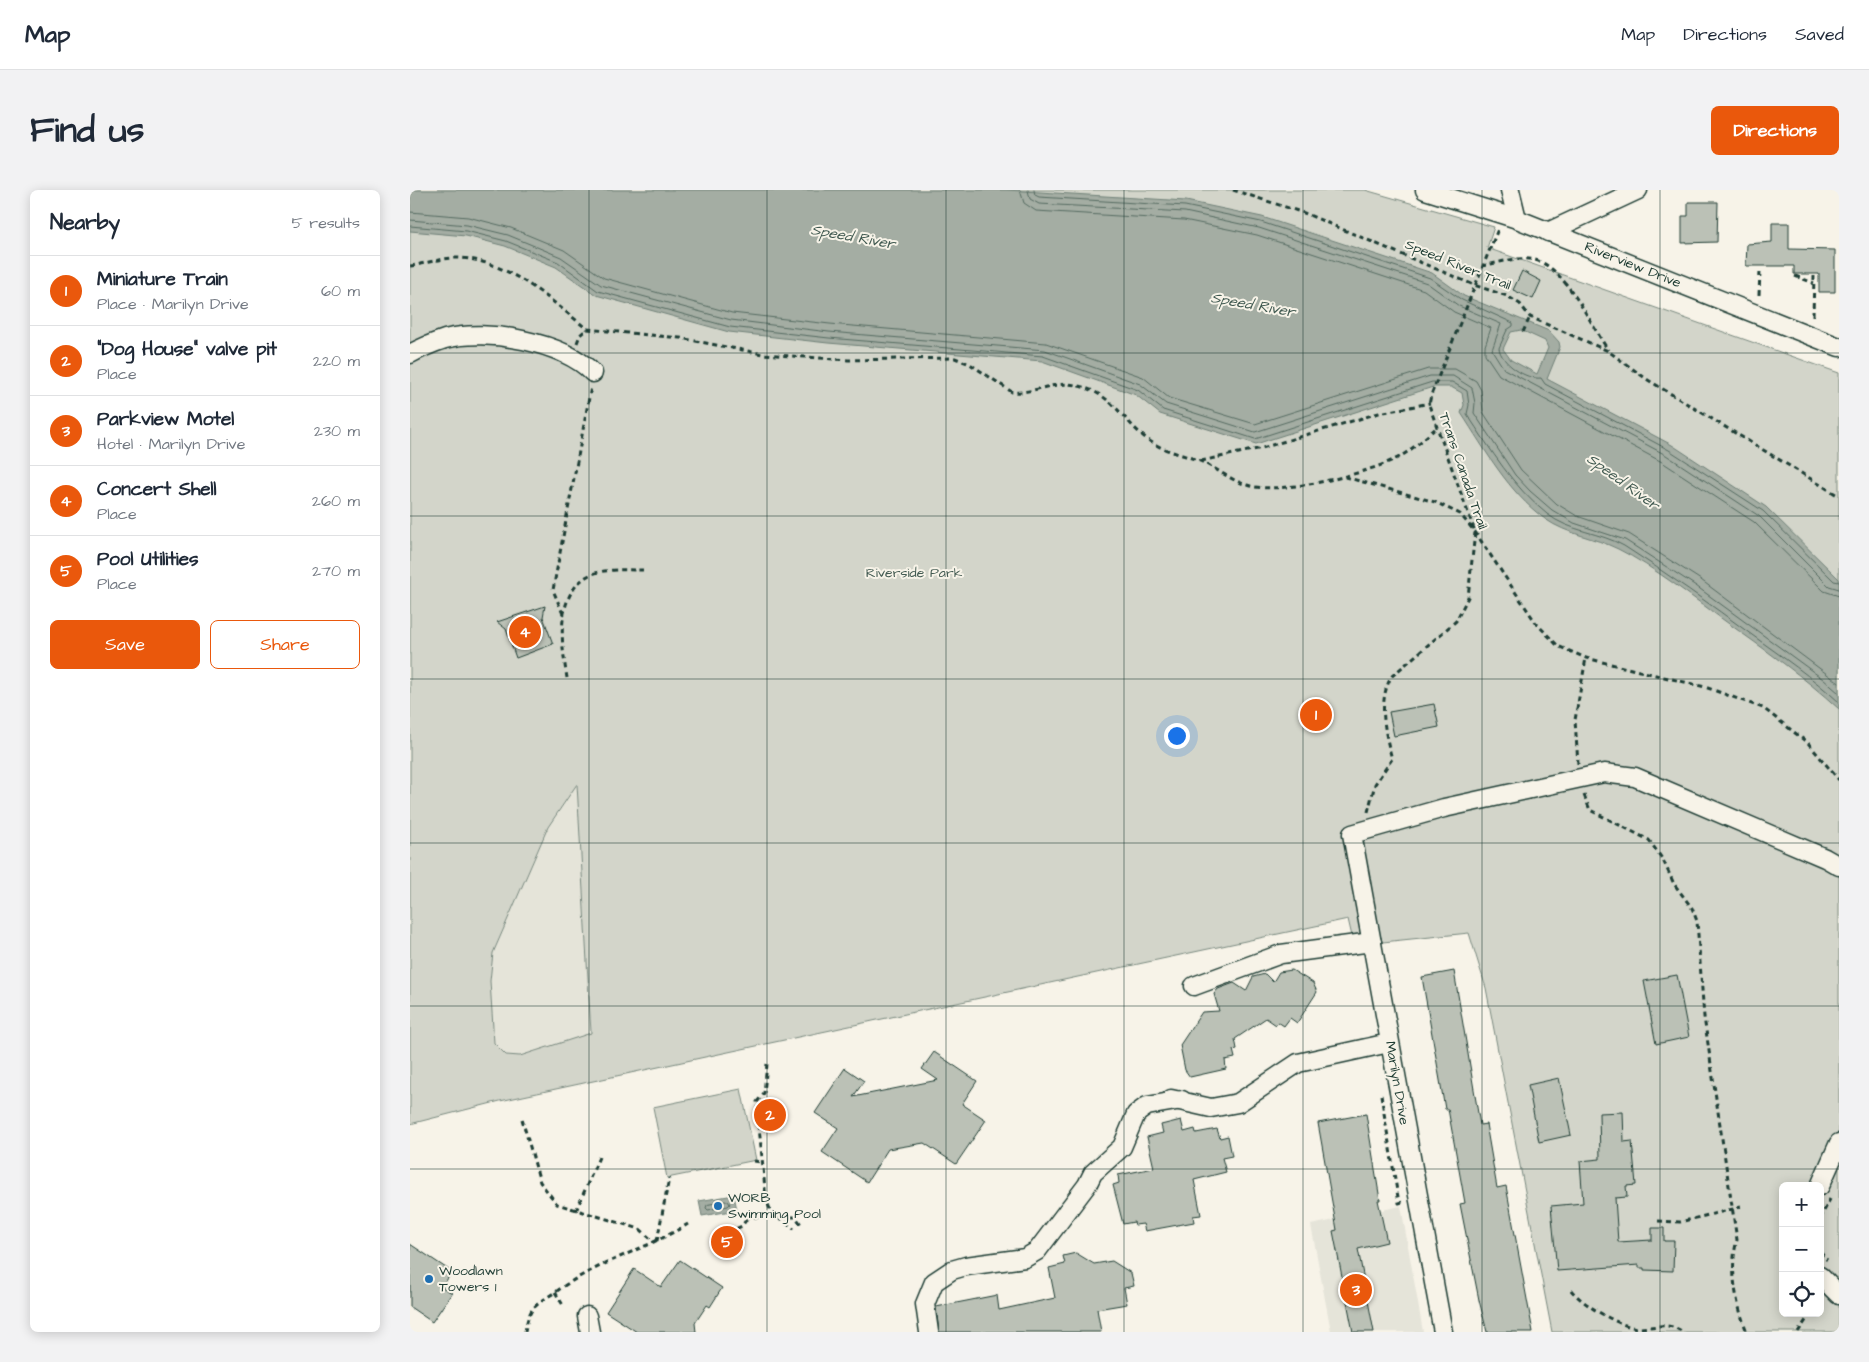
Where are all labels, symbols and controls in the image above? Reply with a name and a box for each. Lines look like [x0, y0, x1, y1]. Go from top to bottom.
text: Map [25, 18, 70, 52]
text: Map [1621, 22, 1655, 47]
text: Directions [1683, 22, 1767, 47]
text: Saved [1795, 22, 1844, 47]
text: Find us [30, 106, 144, 155]
button: Directions [1711, 106, 1839, 155]
text: Nearby [50, 208, 120, 237]
text: 5 results [292, 212, 360, 234]
water label: Speed River [809, 219, 898, 255]
street label: Speed River Trail [1402, 235, 1514, 295]
street label: Riverview Drive [1581, 237, 1684, 293]
text: Miniature Train [97, 266, 228, 293]
text: 1 [65, 280, 67, 302]
text: 60 m [321, 280, 360, 302]
water label: Speed River [1209, 287, 1298, 323]
text: Place · Marilyn Drive [97, 293, 249, 315]
text: "Dog House" valve pit [97, 336, 277, 363]
text: 2 [61, 350, 71, 372]
text: 220 m [313, 350, 360, 372]
text: Place [97, 363, 137, 385]
text: Parkview Motel [97, 406, 234, 433]
street label: Trans Canada Trail [1434, 410, 1492, 532]
text: 3 [62, 420, 70, 442]
text: 230 m [314, 420, 360, 442]
text: Hotel · Marilyn Drive [97, 433, 245, 455]
water label: Speed River [1582, 449, 1665, 516]
text: Concert Shell [97, 476, 217, 503]
text: 4 [61, 490, 71, 512]
text: 260 m [312, 490, 360, 512]
text: Place [97, 503, 137, 525]
text: Pool Utilities [97, 546, 199, 573]
text: 5 [60, 560, 72, 582]
text: 270 m [312, 560, 360, 582]
park label: Riverside Park [866, 563, 963, 583]
text: Place [97, 573, 137, 595]
pin: 4 [509, 613, 541, 651]
button: Save [50, 620, 200, 669]
button: Share [210, 620, 360, 669]
pin: 1 [1300, 696, 1332, 734]
your location [1164, 723, 1190, 749]
street label: Marilyn Drive [1380, 1040, 1414, 1127]
pin: 2 [754, 1096, 786, 1134]
map controls [1779, 1182, 1824, 1317]
button: + [1779, 1182, 1824, 1227]
place label: WORB Swimming Pool [728, 1188, 821, 1224]
marker: WORB Swimming Pool [712, 1200, 724, 1212]
pin: 5 [711, 1223, 743, 1261]
button: − [1779, 1227, 1824, 1272]
place label: Woodlawn Towers 1 [439, 1261, 503, 1297]
pin: 3 [1340, 1271, 1372, 1309]
button: locate [1779, 1272, 1824, 1317]
marker: Woodlawn Towers 1 [423, 1273, 435, 1285]

